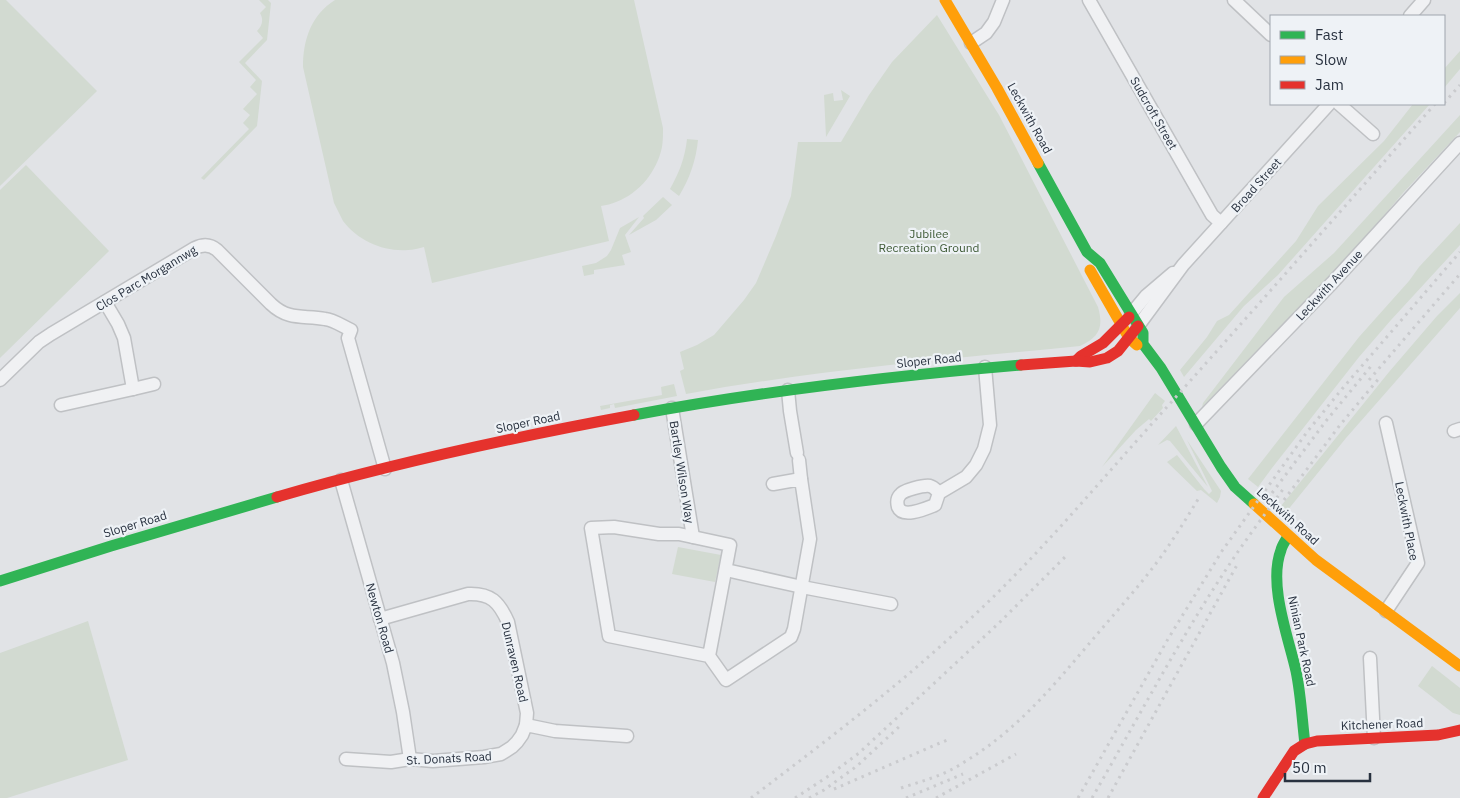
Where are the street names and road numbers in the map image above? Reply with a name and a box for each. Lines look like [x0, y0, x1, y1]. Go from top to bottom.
street label: Sudcroft Street [1127, 74, 1181, 152]
street label: Leckwith Road [1004, 80, 1056, 156]
street label: Broad Street [1228, 155, 1284, 215]
street label: Clos Parc Morgannwg [93, 242, 200, 314]
street label: Leckwith Avenue [1292, 246, 1366, 323]
street label: Sloper Road [896, 349, 962, 371]
street label: Sloper Road [494, 408, 562, 436]
street label: Bartley Wilson Way [666, 420, 698, 524]
street label: Leckwith Place [1392, 480, 1422, 562]
street label: Leckwith Road [1254, 484, 1322, 548]
street label: Sloper Road [102, 507, 168, 541]
street label: Newton Road [363, 581, 397, 655]
street label: Ninian Park Road [1285, 594, 1319, 688]
street label: Dunraven Road [498, 620, 532, 704]
street label: Kitchener Road [1341, 715, 1423, 733]
street label: St. Donats Road [406, 748, 492, 768]

